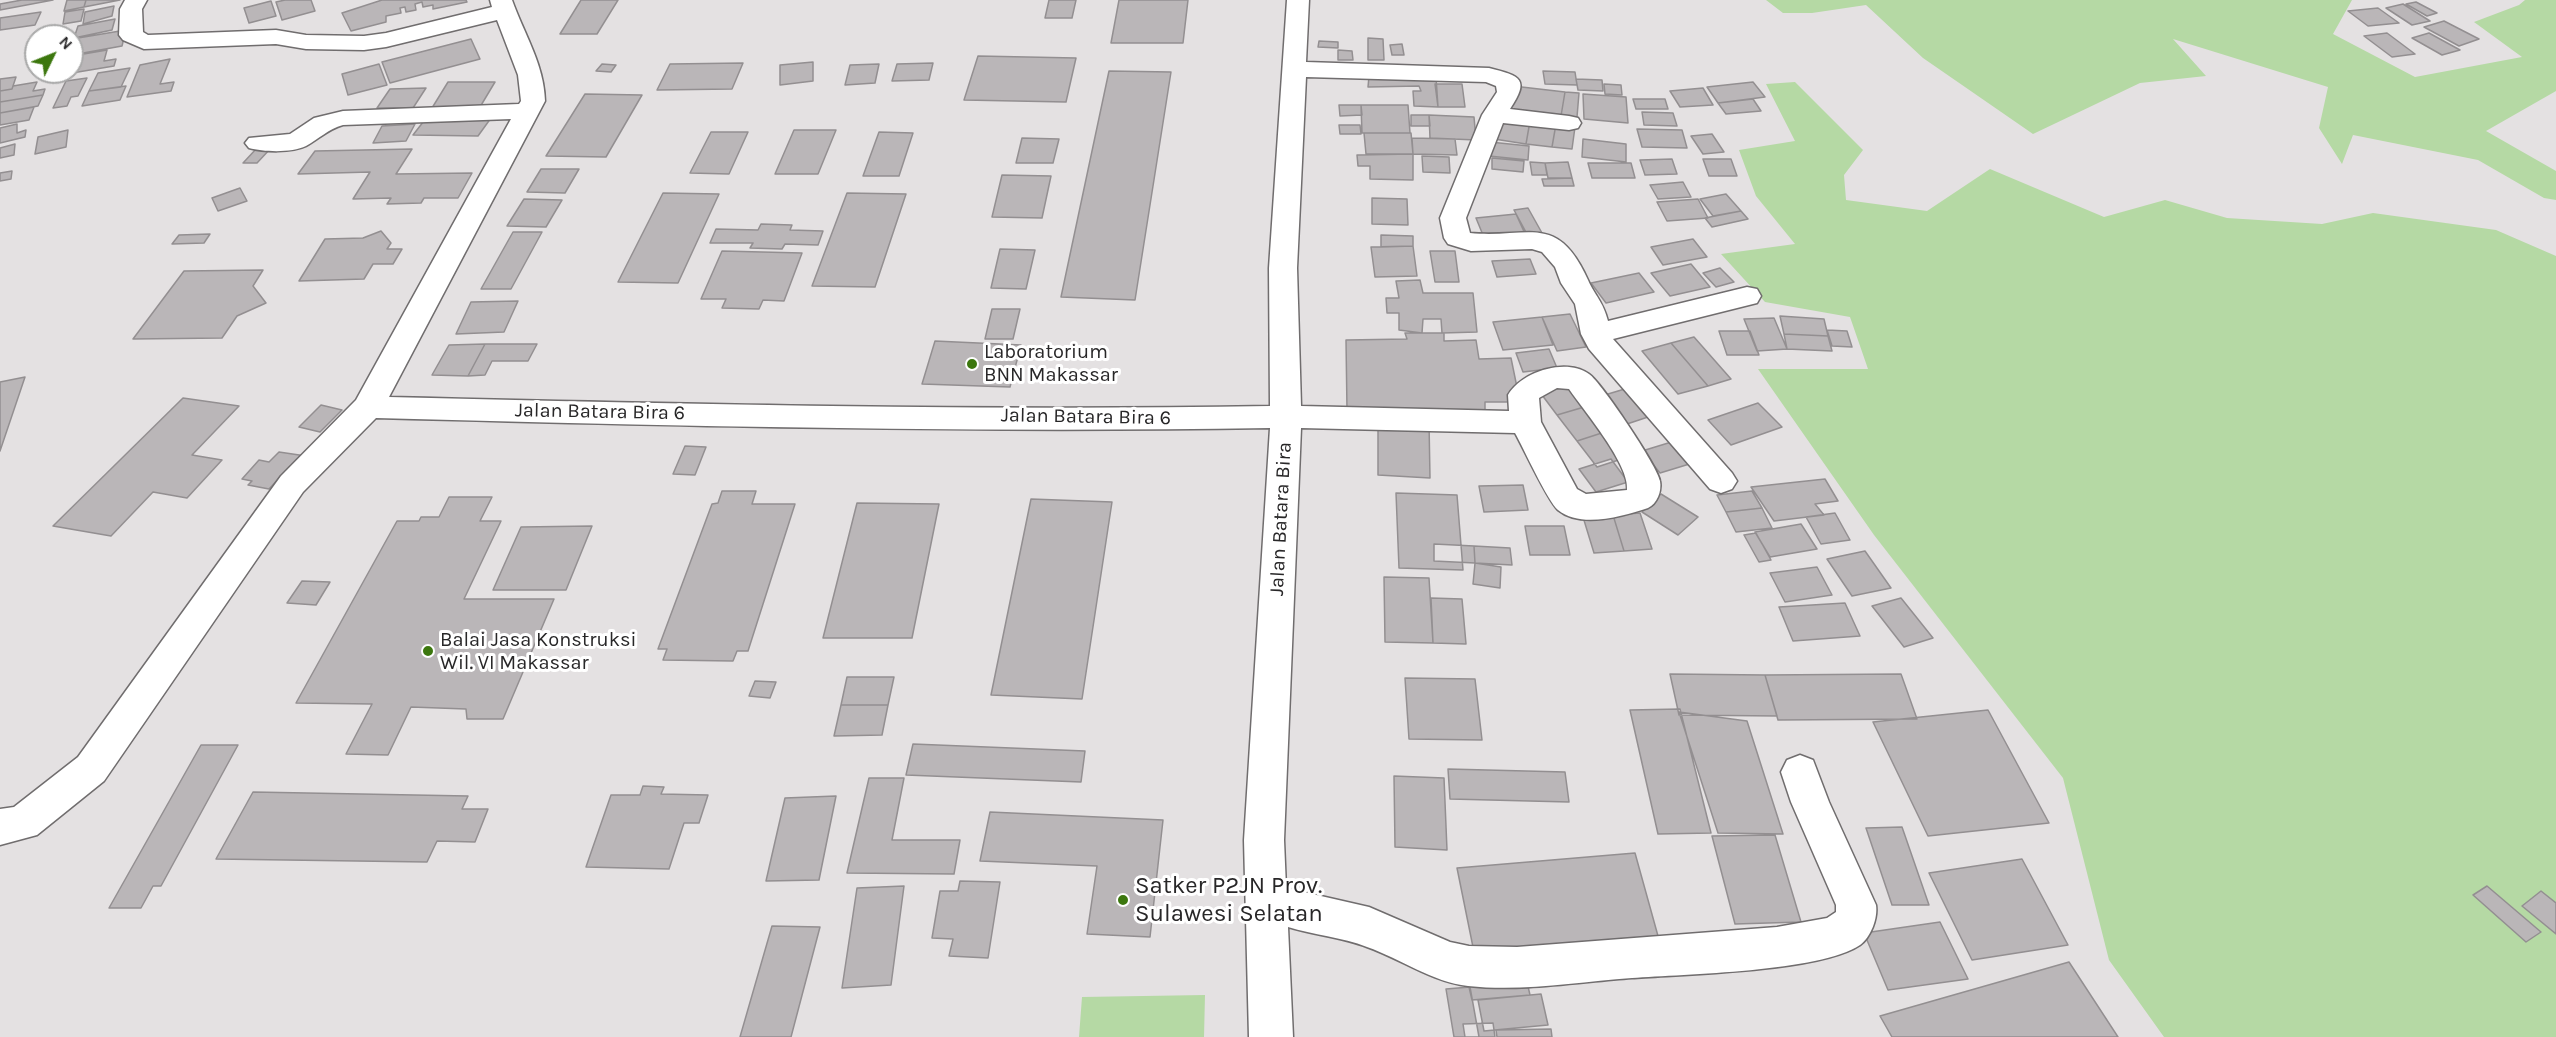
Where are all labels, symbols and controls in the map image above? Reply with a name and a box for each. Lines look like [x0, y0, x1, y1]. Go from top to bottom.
north arrow [24, 24, 84, 84]
text: N [55, 32, 77, 53]
place label: Laboratorium BNN Makassar [984, 340, 1118, 387]
marker: Laboratorium BNN Makassar [965, 357, 979, 371]
street label: Jalan Batara Bira 6 [515, 399, 685, 425]
street label: Jalan Batara Bira 6 [1001, 404, 1171, 430]
street label: Jalan Batara Bira [1265, 441, 1297, 597]
place label: Balai Jasa Konstruksi Wil. VI Makassar [440, 628, 636, 675]
marker: Balai Jasa Konstruksi Wil. VI Makassar [421, 644, 435, 658]
place label: Satker P2JN Prov. Sulawesi Selatan [1135, 872, 1323, 928]
marker: Satker P2JN Prov. Sulawesi Selatan [1116, 893, 1130, 907]

